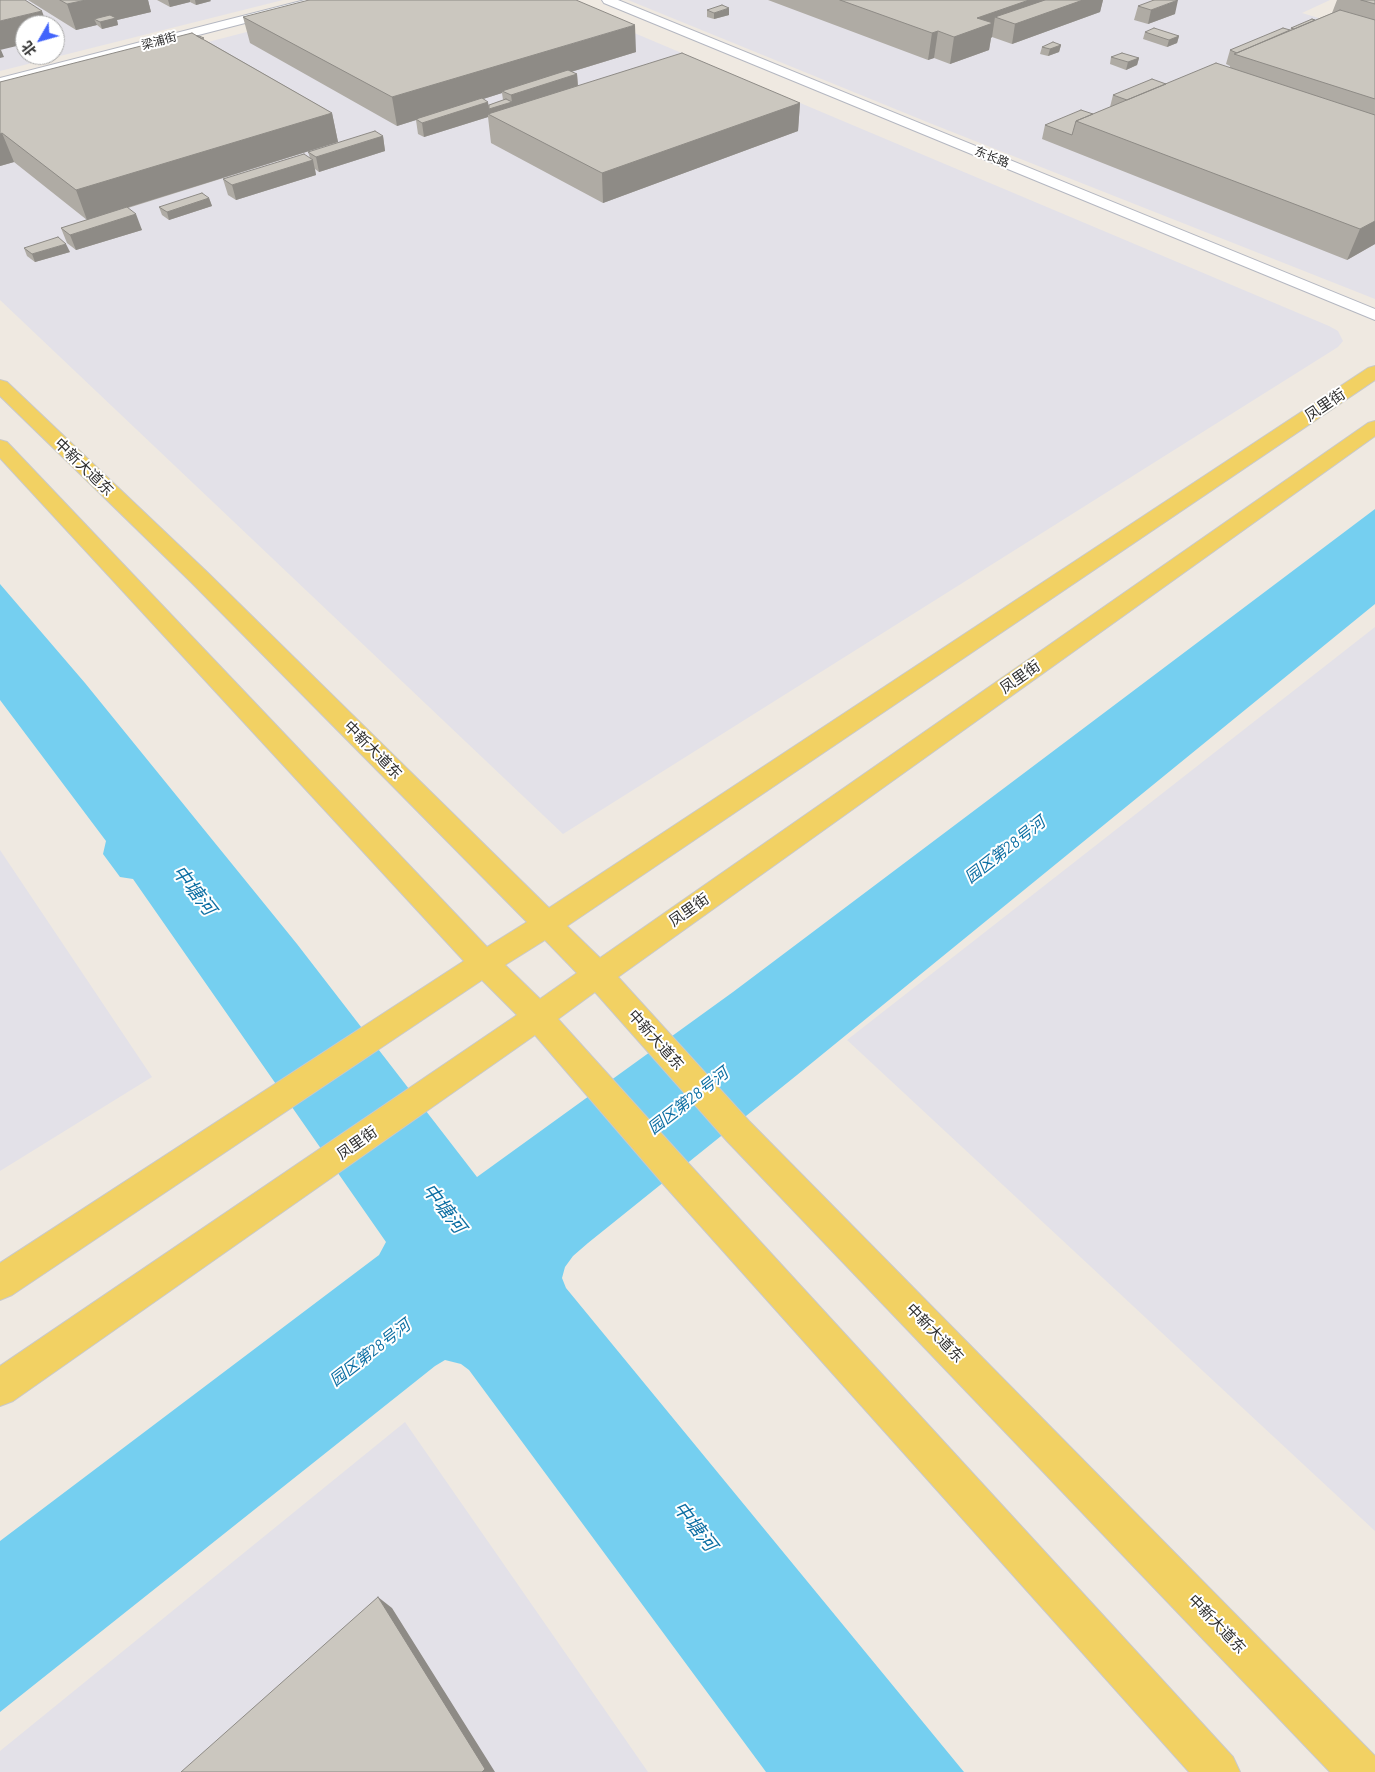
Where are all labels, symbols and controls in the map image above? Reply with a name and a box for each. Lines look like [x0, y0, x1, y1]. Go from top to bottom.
north arrow [15, 15, 65, 65]
street label: 梁浦街 [140, 29, 178, 53]
text: 北 [18, 38, 40, 60]
street label: 东长路 [973, 144, 1011, 170]
street label: 凤里街 [1301, 385, 1349, 425]
street label: 中新大道东 [51, 434, 117, 500]
street label: 凤里街 [996, 657, 1044, 697]
street label: 中新大道东 [340, 717, 406, 783]
water label: 园区第28号河 [961, 813, 1049, 887]
water label: 中塘河 [167, 861, 221, 919]
street label: 凤里街 [665, 890, 713, 930]
street label: 中新大道东 [624, 1006, 688, 1074]
water label: 园区第28号河 [644, 1064, 732, 1138]
street label: 凤里街 [333, 1123, 381, 1163]
water label: 中塘河 [417, 1179, 471, 1237]
street label: 中新大道东 [902, 1300, 968, 1366]
water label: 园区第28号河 [326, 1316, 414, 1390]
water label: 中塘河 [668, 1497, 722, 1555]
street label: 中新大道东 [1184, 1591, 1250, 1657]

